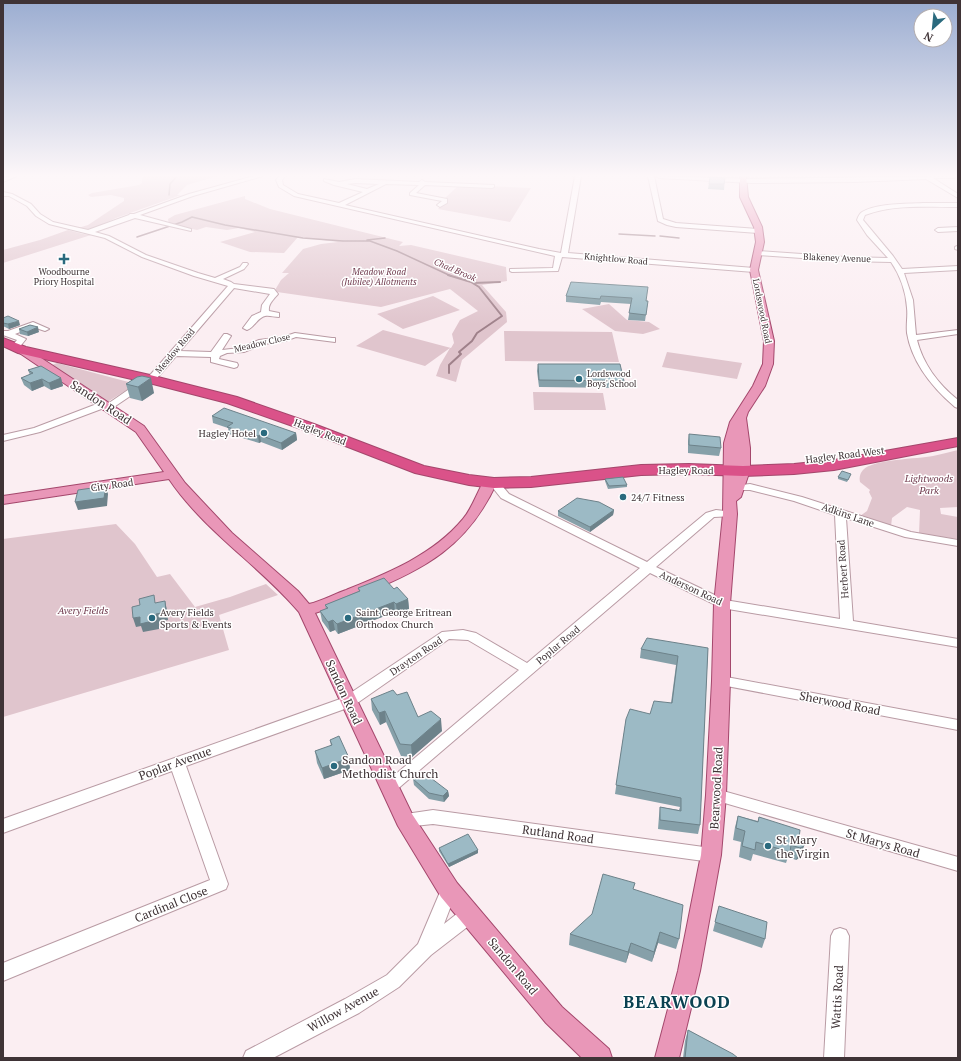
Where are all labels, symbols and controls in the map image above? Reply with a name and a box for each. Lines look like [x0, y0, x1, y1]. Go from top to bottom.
north arrow [913, 8, 953, 48]
text: N [921, 28, 935, 45]
street label: Knightlow Road [584, 250, 648, 268]
street label: Blakeney Avenue [803, 251, 871, 265]
marker: Woodbourne Priory Hospital [58, 253, 70, 265]
water label: Chad Brook [432, 256, 479, 285]
place label: Woodbourne Priory Hospital [34, 266, 95, 288]
park label: Meadow Road (Jubilee) Allotments [341, 266, 417, 288]
street label: Lordswood Road [750, 277, 774, 345]
street label: Meadow Road [153, 326, 197, 376]
street label: Meadow Close [233, 331, 292, 355]
place label: Lordswood Boys' School [587, 368, 637, 390]
marker: Lordswood Boys' School [574, 374, 584, 384]
street label: Sandon Road [68, 377, 135, 427]
street label: Hagley Road [292, 416, 349, 448]
place label: Hagley Hotel [199, 427, 256, 440]
marker: Hagley Hotel [259, 428, 269, 438]
street label: Hagley Road West [805, 444, 885, 466]
street label: Hagley Road [658, 464, 714, 477]
park label: Lightwoods Park [904, 472, 953, 497]
street label: City Road [90, 476, 135, 494]
place label: 24/7 Fitness [631, 491, 685, 504]
marker: 24/7 Fitness [618, 492, 628, 502]
street label: Adkins Lane [820, 500, 876, 530]
street label: Herbert Road [834, 539, 852, 599]
street label: Anderson Road [658, 568, 725, 608]
park label: Avery Fields [57, 604, 108, 617]
place label: Avery Fields Sports & Events [160, 606, 232, 631]
place label: Saint George Eritrean Orthodox Church [356, 606, 452, 631]
marker: Avery Fields Sports & Events [147, 613, 157, 623]
marker: Saint George Eritrean Orthodox Church [343, 613, 353, 623]
street label: Poplar Road [533, 623, 583, 667]
street label: Drayton Road [387, 633, 445, 678]
street label: Sandon Road [322, 657, 366, 727]
street label: Sherwood Road [798, 688, 882, 718]
street label: Poplar Avenue [136, 743, 214, 783]
street label: Bearwood Road [706, 746, 726, 830]
place label: Sandon Road Methodist Church [342, 752, 438, 781]
marker: Sandon Road Methodist Church [329, 761, 339, 771]
street label: Rutland Road [521, 822, 595, 846]
street label: St Marys Road [844, 825, 922, 861]
place label: St Mary the Virgin [776, 832, 830, 861]
marker: St Mary the Virgin [763, 841, 773, 851]
street label: Cardinal Close [132, 883, 210, 925]
street label: Sandon Road [485, 934, 541, 998]
street label: Wattis Road [828, 964, 846, 1029]
street label: Willow Avenue [305, 983, 381, 1035]
district label: BEARWOOD [623, 990, 731, 1013]

